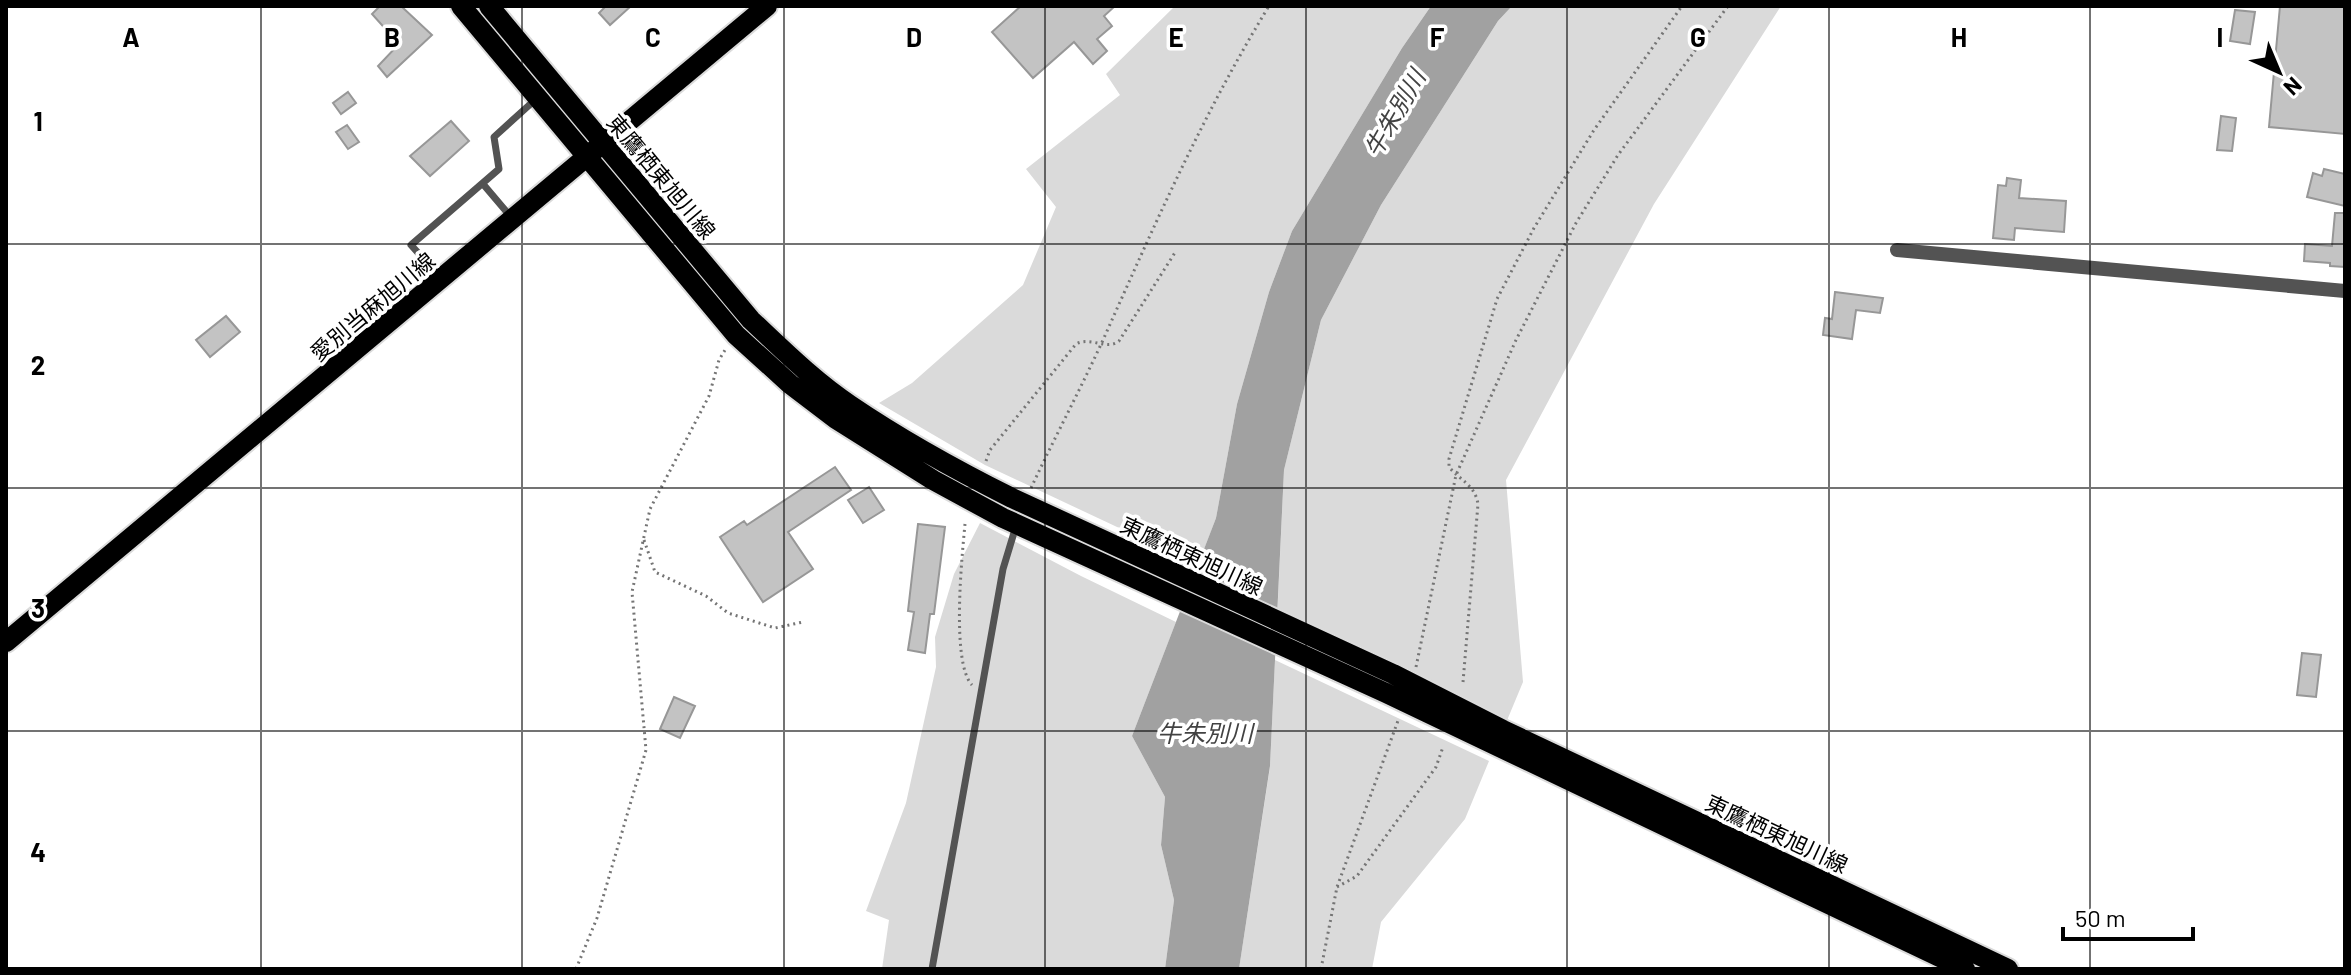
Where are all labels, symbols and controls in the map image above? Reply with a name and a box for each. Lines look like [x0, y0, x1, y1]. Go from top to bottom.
text: A [122, 21, 140, 52]
text: B [384, 21, 400, 52]
text: C [645, 21, 661, 52]
text: D [906, 21, 922, 52]
text: E [1168, 21, 1184, 52]
text: F [1430, 21, 1445, 52]
text: G [1690, 21, 1706, 52]
text: H [1951, 21, 1967, 52]
text: I [2217, 21, 2223, 52]
north arrow [2239, 32, 2319, 112]
water label: 牛朱別川 [1357, 62, 1432, 162]
text: N [2279, 73, 2308, 102]
text: 1 [33, 105, 43, 136]
street label: 東鷹栖東旭川線 [603, 109, 721, 243]
street label: 愛別当麻旭川線 [305, 247, 439, 365]
text: 2 [31, 349, 45, 380]
street label: 東鷹栖東旭川線 [1117, 511, 1267, 599]
text: 3 [31, 592, 45, 623]
water label: 牛朱別川 [1157, 718, 1256, 747]
street label: 東鷹栖東旭川線 [1702, 789, 1852, 877]
text: 4 [30, 836, 46, 867]
scale bar [2063, 891, 2193, 941]
text: 50 m [2075, 903, 2126, 932]

